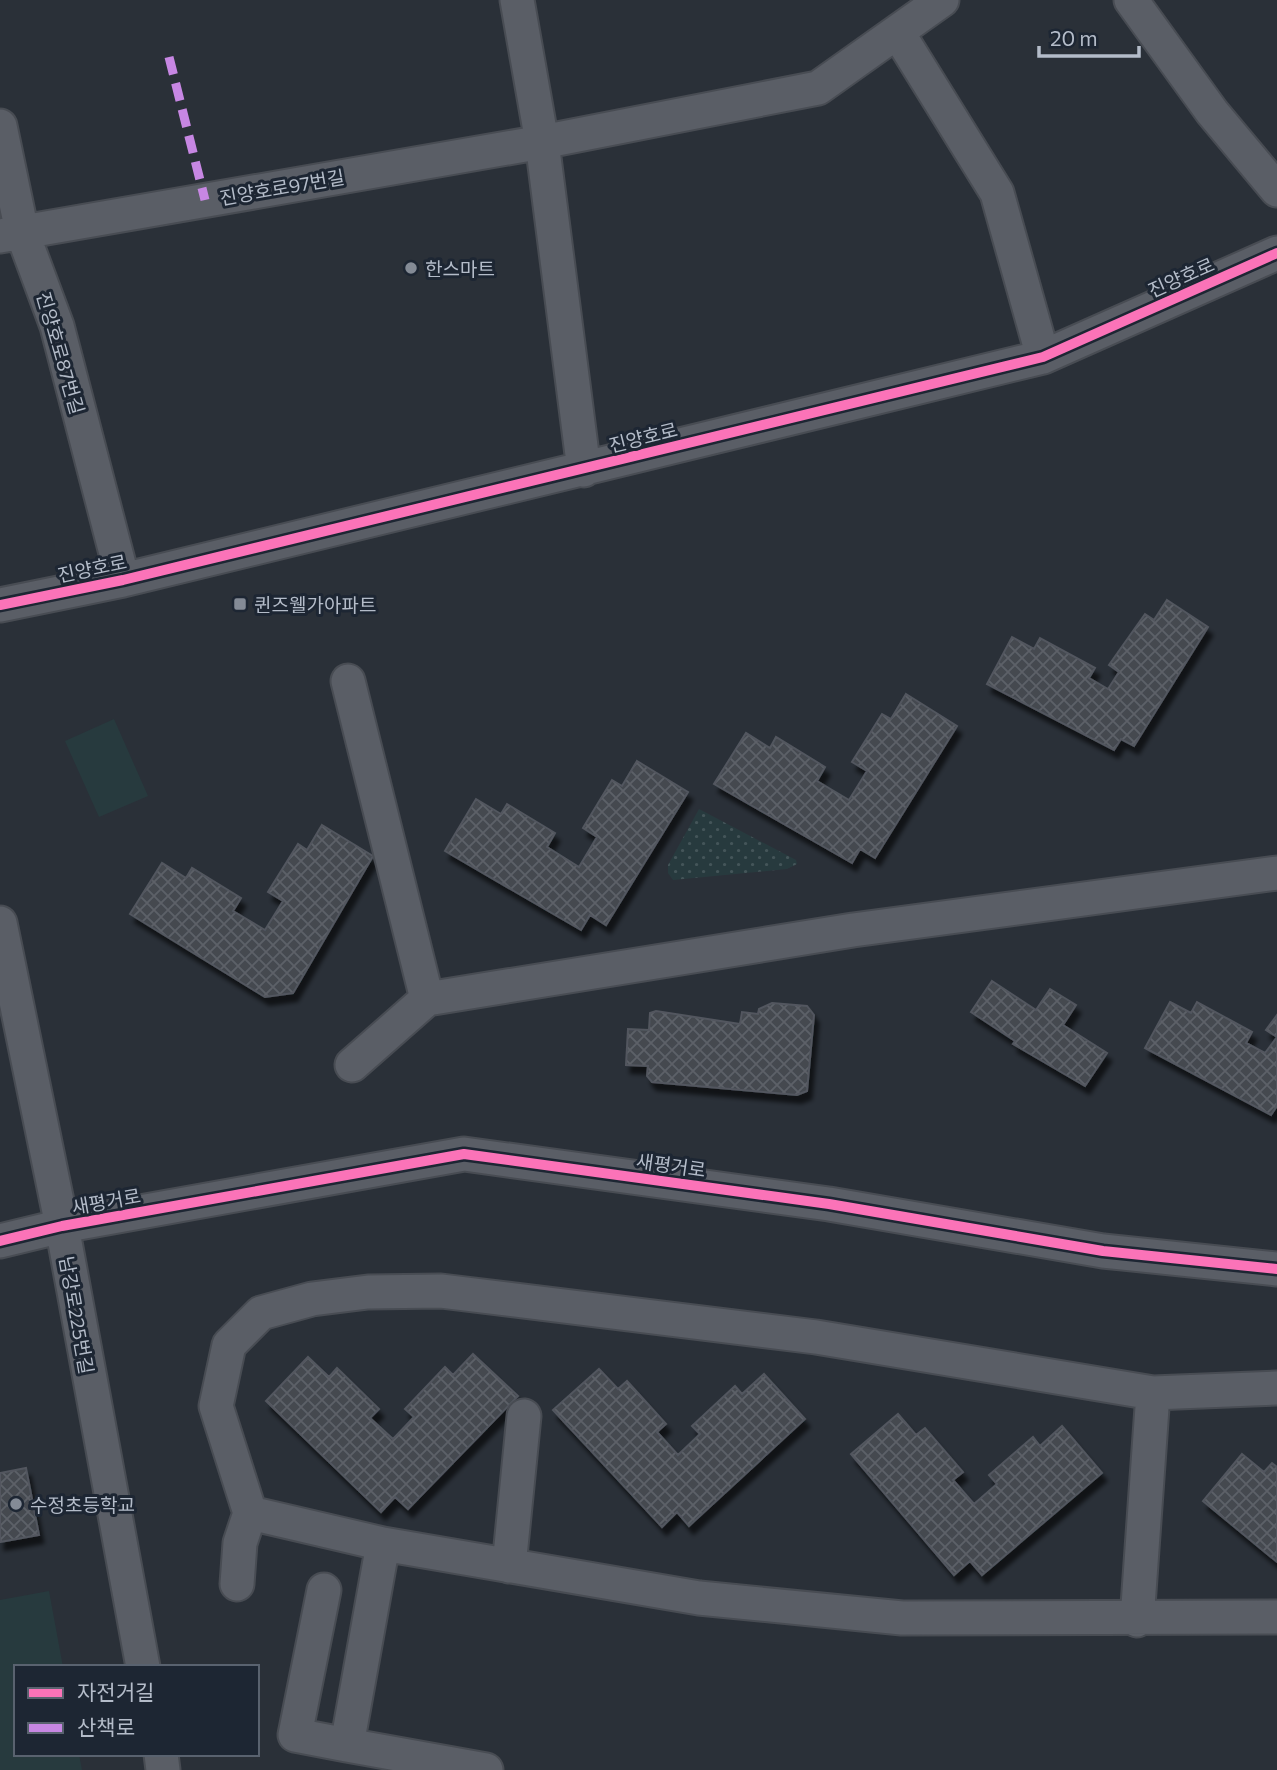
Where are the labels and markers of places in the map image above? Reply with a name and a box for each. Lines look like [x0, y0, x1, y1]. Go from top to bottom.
place label: 한스마트 [425, 257, 495, 280]
marker: 한스마트 [403, 260, 419, 276]
place label: 퀸즈웰가아파트 [254, 593, 376, 616]
marker: 퀸즈웰가아파트 [232, 596, 248, 612]
place label: 수정초등학교 [30, 1493, 135, 1516]
marker: 수정초등학교 [8, 1496, 24, 1512]

